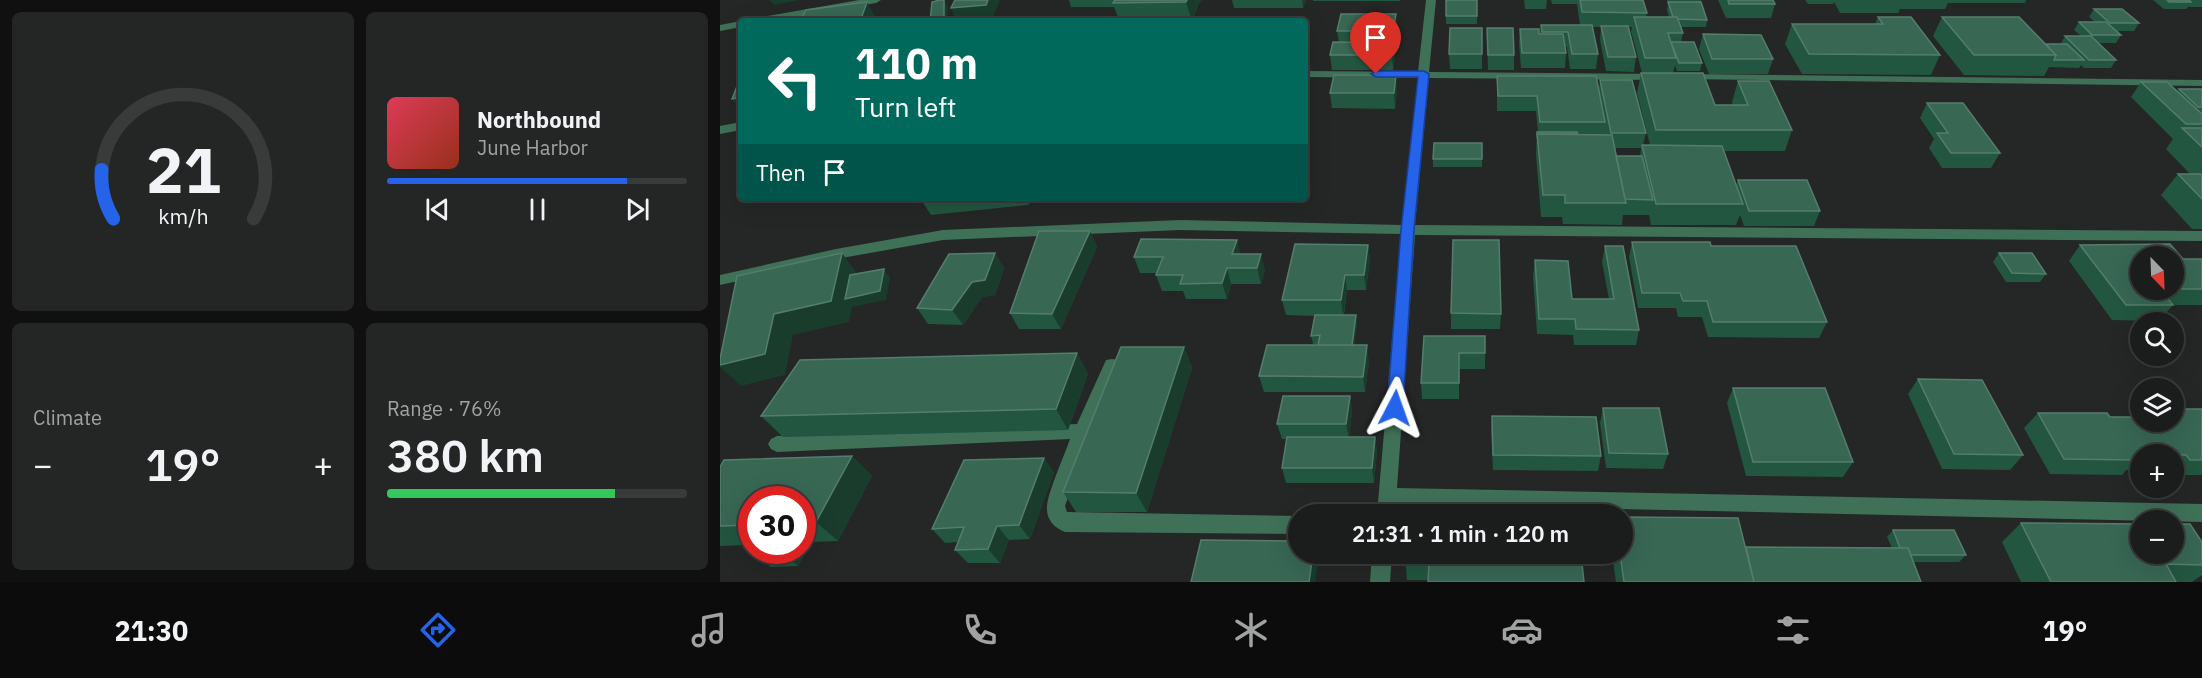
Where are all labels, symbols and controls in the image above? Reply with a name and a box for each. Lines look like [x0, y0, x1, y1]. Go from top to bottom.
pin [1350, 12, 1401, 74]
icon: arrive [1359, 21, 1392, 54]
text: 110 m [855, 36, 978, 91]
icon: left [756, 42, 834, 120]
text: Turn left [855, 89, 956, 124]
text: Northbound [477, 105, 601, 134]
text: 21 [146, 129, 220, 210]
text: June Harbor [477, 134, 588, 161]
icon: arrive [818, 156, 851, 189]
text: Then [756, 158, 806, 187]
icon: previous [421, 193, 454, 226]
icon: pause [521, 193, 554, 226]
icon: next [621, 193, 654, 226]
text: km/h [158, 202, 208, 230]
north arrow [2130, 246, 2184, 300]
map controls [2130, 246, 2184, 564]
button: search [2130, 312, 2184, 366]
position arrow [1363, 376, 1427, 440]
button: layers [2130, 378, 2184, 432]
text: Range · 76% [387, 395, 502, 422]
text: Climate [33, 404, 102, 431]
text: 380 km [387, 426, 544, 484]
text: 19° [145, 435, 221, 493]
text: − [33, 443, 53, 486]
text: + [313, 443, 333, 486]
button: + [2130, 444, 2184, 498]
speed limit sign: 30 [738, 486, 816, 564]
button: − [2130, 510, 2184, 564]
text: 21:31 · 1 min · 120 m [1352, 519, 1569, 548]
icon: directions [417, 609, 459, 651]
icon: music [688, 609, 730, 651]
icon: phone [959, 609, 1001, 651]
icon: climate [1230, 609, 1272, 651]
icon: car [1501, 609, 1543, 651]
icon: filters [1772, 609, 1814, 651]
text: 21:30 [114, 613, 188, 648]
text: 19° [2042, 613, 2087, 648]

